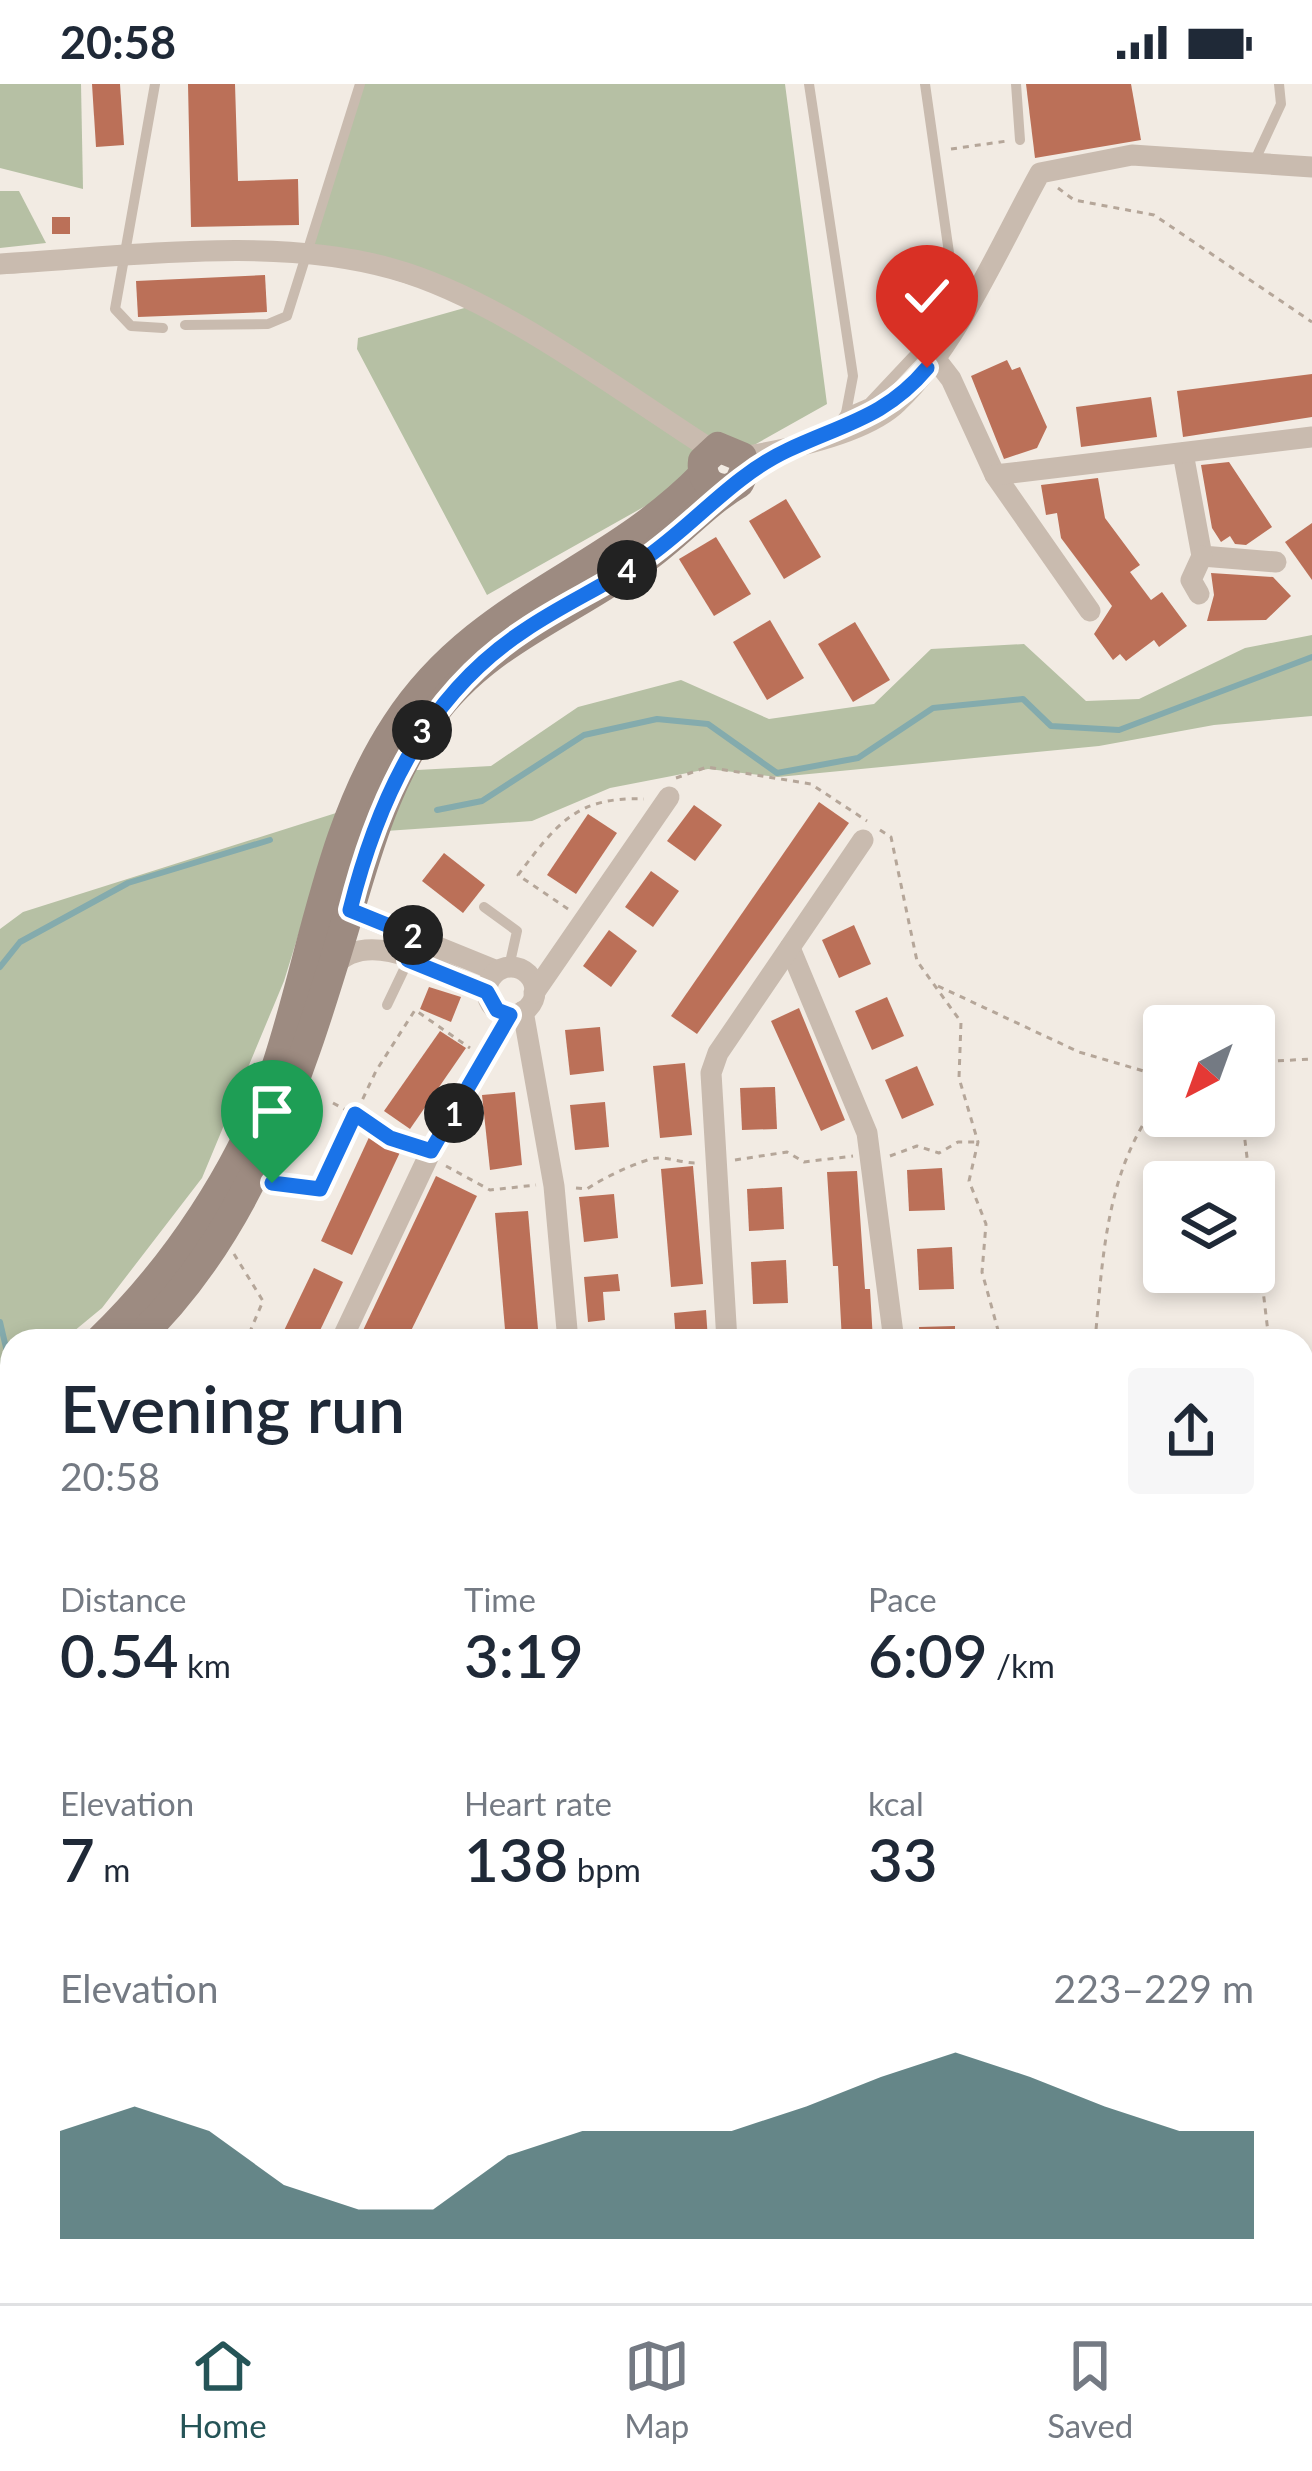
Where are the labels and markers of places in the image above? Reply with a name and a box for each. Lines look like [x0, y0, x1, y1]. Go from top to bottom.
pin [876, 245, 978, 368]
pin: 4 [597, 540, 657, 600]
pin: 3 [392, 700, 452, 760]
pin: 2 [383, 905, 443, 965]
pin [221, 1060, 323, 1183]
pin: 1 [424, 1083, 484, 1143]

